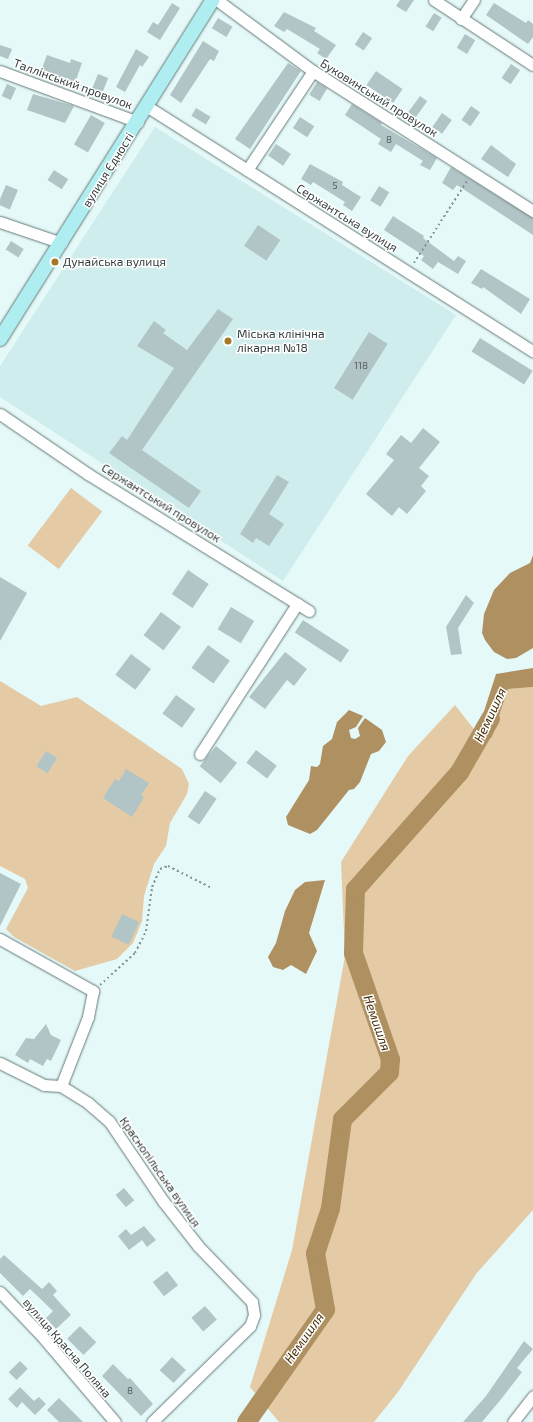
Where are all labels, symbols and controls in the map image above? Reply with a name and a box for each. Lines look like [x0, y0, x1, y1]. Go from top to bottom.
street label: Таллінський провулок [11, 56, 135, 112]
street label: Буковинський провулок [318, 56, 440, 140]
street label: вулиця Єдності [79, 130, 137, 210]
house number: 8 [386, 134, 392, 146]
house number: 5 [332, 180, 338, 192]
street label: Сержантська вулиця [294, 181, 400, 255]
place label: Дунайська вулиця [63, 255, 166, 269]
marker: Дунайська вулиця [50, 257, 60, 267]
place label: Міська клінічна лікарня №18 [237, 327, 325, 355]
marker: Міська клінічна лікарня №18 [222, 335, 234, 347]
house number: 118 [354, 360, 368, 372]
street label: Сержантський провулок [99, 460, 223, 546]
water label: Немишля [471, 685, 509, 745]
water label: Немишля [360, 993, 394, 1053]
street label: Краснопільська вулиця [116, 1114, 204, 1230]
street label: вулиця Красна Поляна [20, 1295, 114, 1401]
water label: Немишля [281, 1310, 327, 1366]
house number: 8 [127, 1385, 133, 1397]

